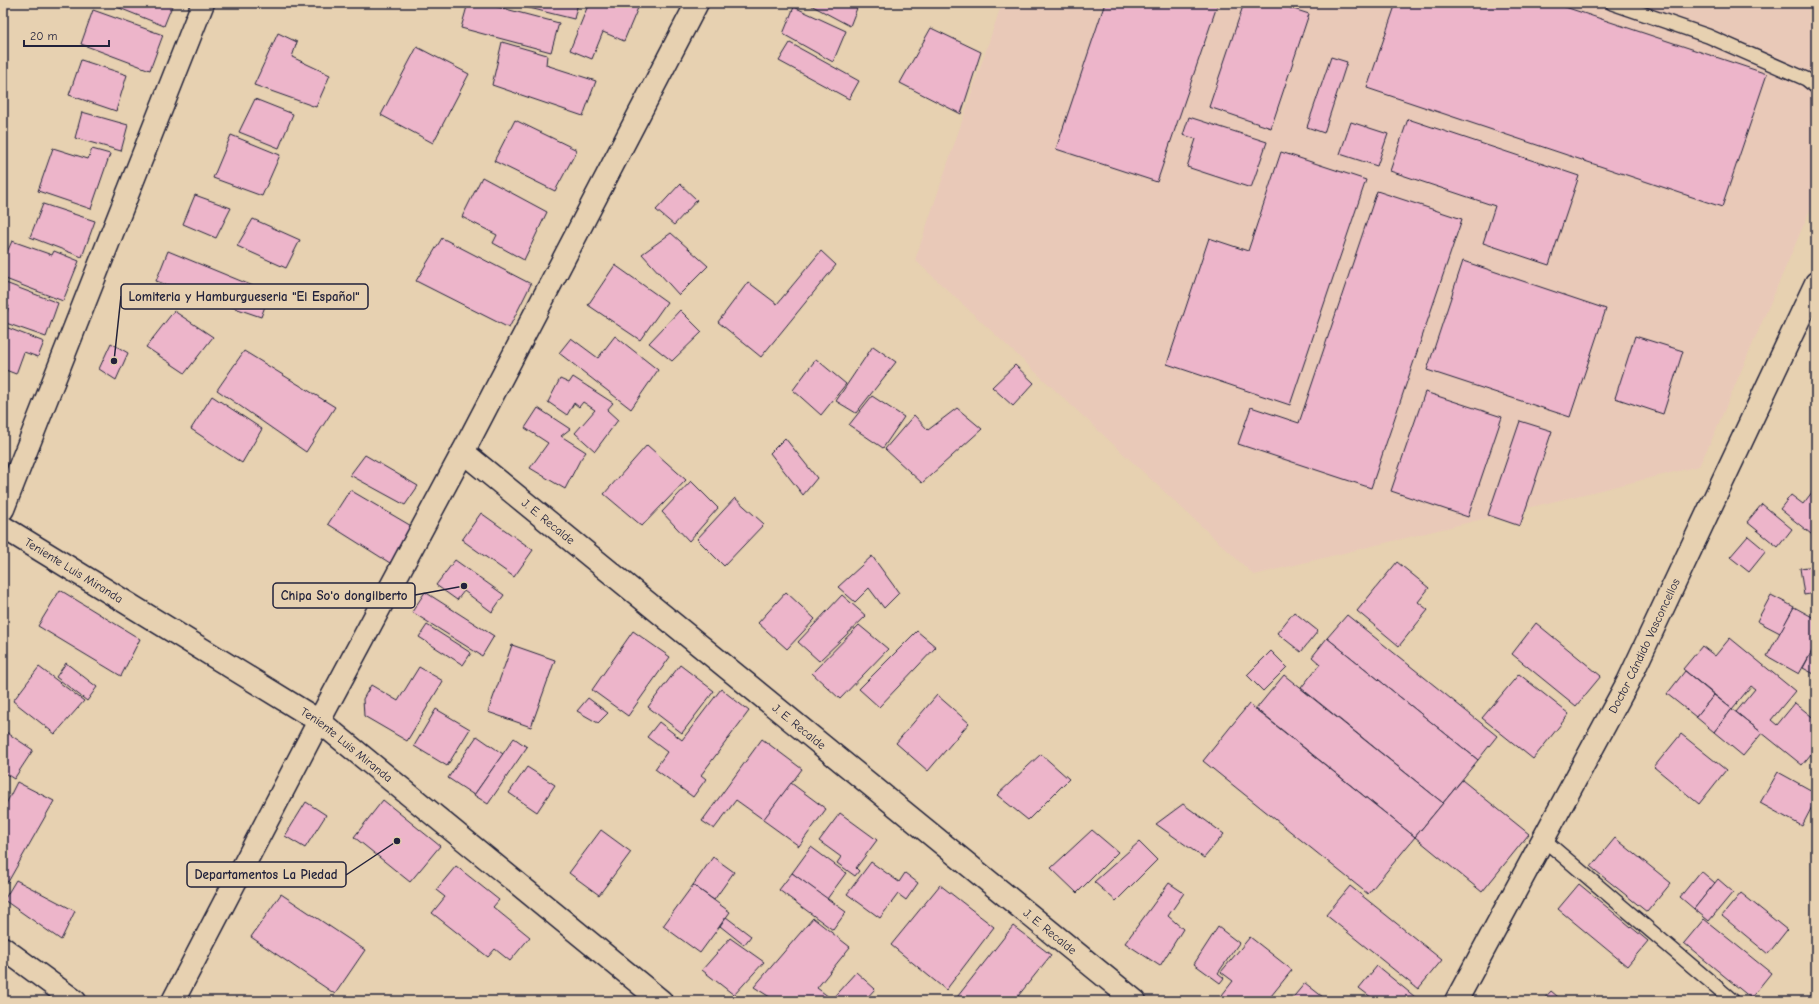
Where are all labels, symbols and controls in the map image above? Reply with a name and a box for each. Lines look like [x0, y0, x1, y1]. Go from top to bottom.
scale bar [24, 22, 109, 48]
text: 20 m [30, 29, 58, 43]
callout: Lomiteria y Hamburgueseria "El Español" [121, 284, 368, 309]
text: Lomiteria y Hamburgueseria "El Español" [128, 289, 360, 304]
street label: J. E. Recalde [519, 496, 578, 547]
street label: Teniente Luis Miranda [22, 535, 126, 606]
street label: Doctor Cándido Vasconcellos [1605, 576, 1683, 716]
callout: Chipa So'o dongilberto [273, 583, 415, 608]
text: Chipa So'o dongilberto [281, 588, 408, 603]
street label: J. E. Recalde [770, 701, 829, 752]
street label: Teniente Luis Miranda [298, 704, 395, 785]
callout: Departamentos La Piedad [187, 862, 346, 887]
text: Departamentos La Piedad [194, 867, 338, 882]
street label: J. E. Recalde [1021, 906, 1079, 957]

